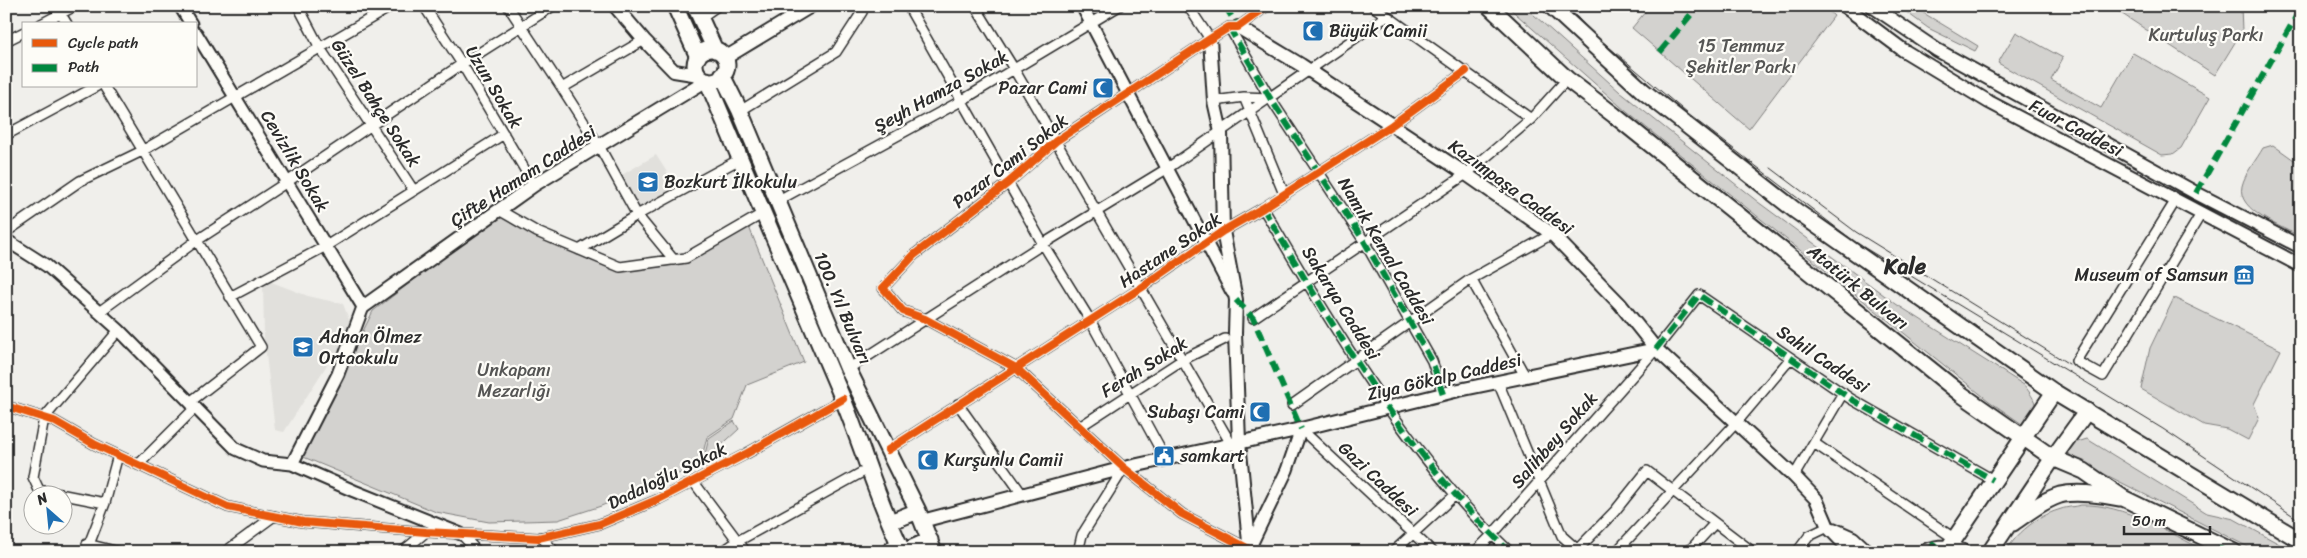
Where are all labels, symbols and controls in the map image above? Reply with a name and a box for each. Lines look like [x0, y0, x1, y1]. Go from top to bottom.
place label: Büyük Camii [1329, 15, 1428, 47]
mosque icon: Büyük Camii [1301, 19, 1325, 43]
park label: Kurtuluş Parkı [2148, 19, 2264, 51]
legend [22, 22, 198, 88]
text: Cycle path [68, 30, 139, 56]
park label: 15 Temmuz Şehitler Parkı [1686, 30, 1796, 83]
street label: Güzel Bahçe Sokak [322, 32, 430, 174]
street label: Uzun Sokak [457, 39, 532, 135]
street label: Şeyh Hamza Sokak [867, 41, 1015, 141]
text: Path [68, 54, 99, 80]
place label: Pazar Cami [998, 72, 1088, 104]
mosque icon: Pazar Cami [1091, 76, 1115, 100]
street label: Fuar Caddesi [2023, 90, 2130, 167]
street label: Cevizlik Sokak [252, 103, 338, 219]
street label: Pazar Cami Sokak [945, 105, 1075, 217]
street label: Çifte Hamam Caddesi [443, 116, 604, 236]
street label: Kazımpaşa Caddesi [1441, 130, 1581, 244]
place label: Bozkurt İlkokulu [664, 166, 797, 198]
school or university icon: Bozkurt İlkokulu [636, 170, 660, 194]
street label: Namık Kemal Caddesi [1329, 171, 1444, 332]
street label: Hastane Sokak [1112, 203, 1229, 296]
street label: Atatürk Bulvarı [1799, 235, 1916, 338]
street label: Sakarya Caddesi [1293, 239, 1390, 368]
street label: 100. Yıl Bulvarı [805, 246, 881, 370]
district label: Kale [1883, 247, 1927, 286]
place label: Museum of Samsun [2074, 259, 2228, 291]
museum icon: Museum of Samsun [2232, 263, 2256, 287]
street label: Sahil Caddesi [1770, 316, 1877, 403]
place label: Adnan Ölmez Ortaokulu [318, 321, 422, 374]
street label: Ferah Sokak [1094, 327, 1194, 407]
school or university icon: Adnan Ölmez Ortaokulu [291, 335, 315, 359]
street label: Ziya Gökalp Caddesi [1364, 343, 1525, 410]
park label: Unkapanı Mezarlığı [477, 354, 551, 407]
street label: Salihbey Sokak [1502, 384, 1606, 496]
place label: Subaşı Cami [1147, 396, 1245, 428]
mosque icon: Subaşı Cami [1248, 400, 1272, 424]
street label: Dadaloğlu Sokak [602, 433, 733, 519]
street label: Gazi Caddesi [1330, 433, 1426, 526]
place label: samkart [1179, 440, 1245, 472]
place label: Kurşunlu Camii [944, 444, 1064, 476]
public building icon: samkart [1152, 444, 1176, 468]
mosque icon: Kurşunlu Camii [916, 448, 940, 472]
text: N [31, 485, 53, 513]
north arrow [22, 486, 72, 536]
scale bar [2124, 503, 2211, 535]
text: 50 m [2132, 508, 2167, 534]

